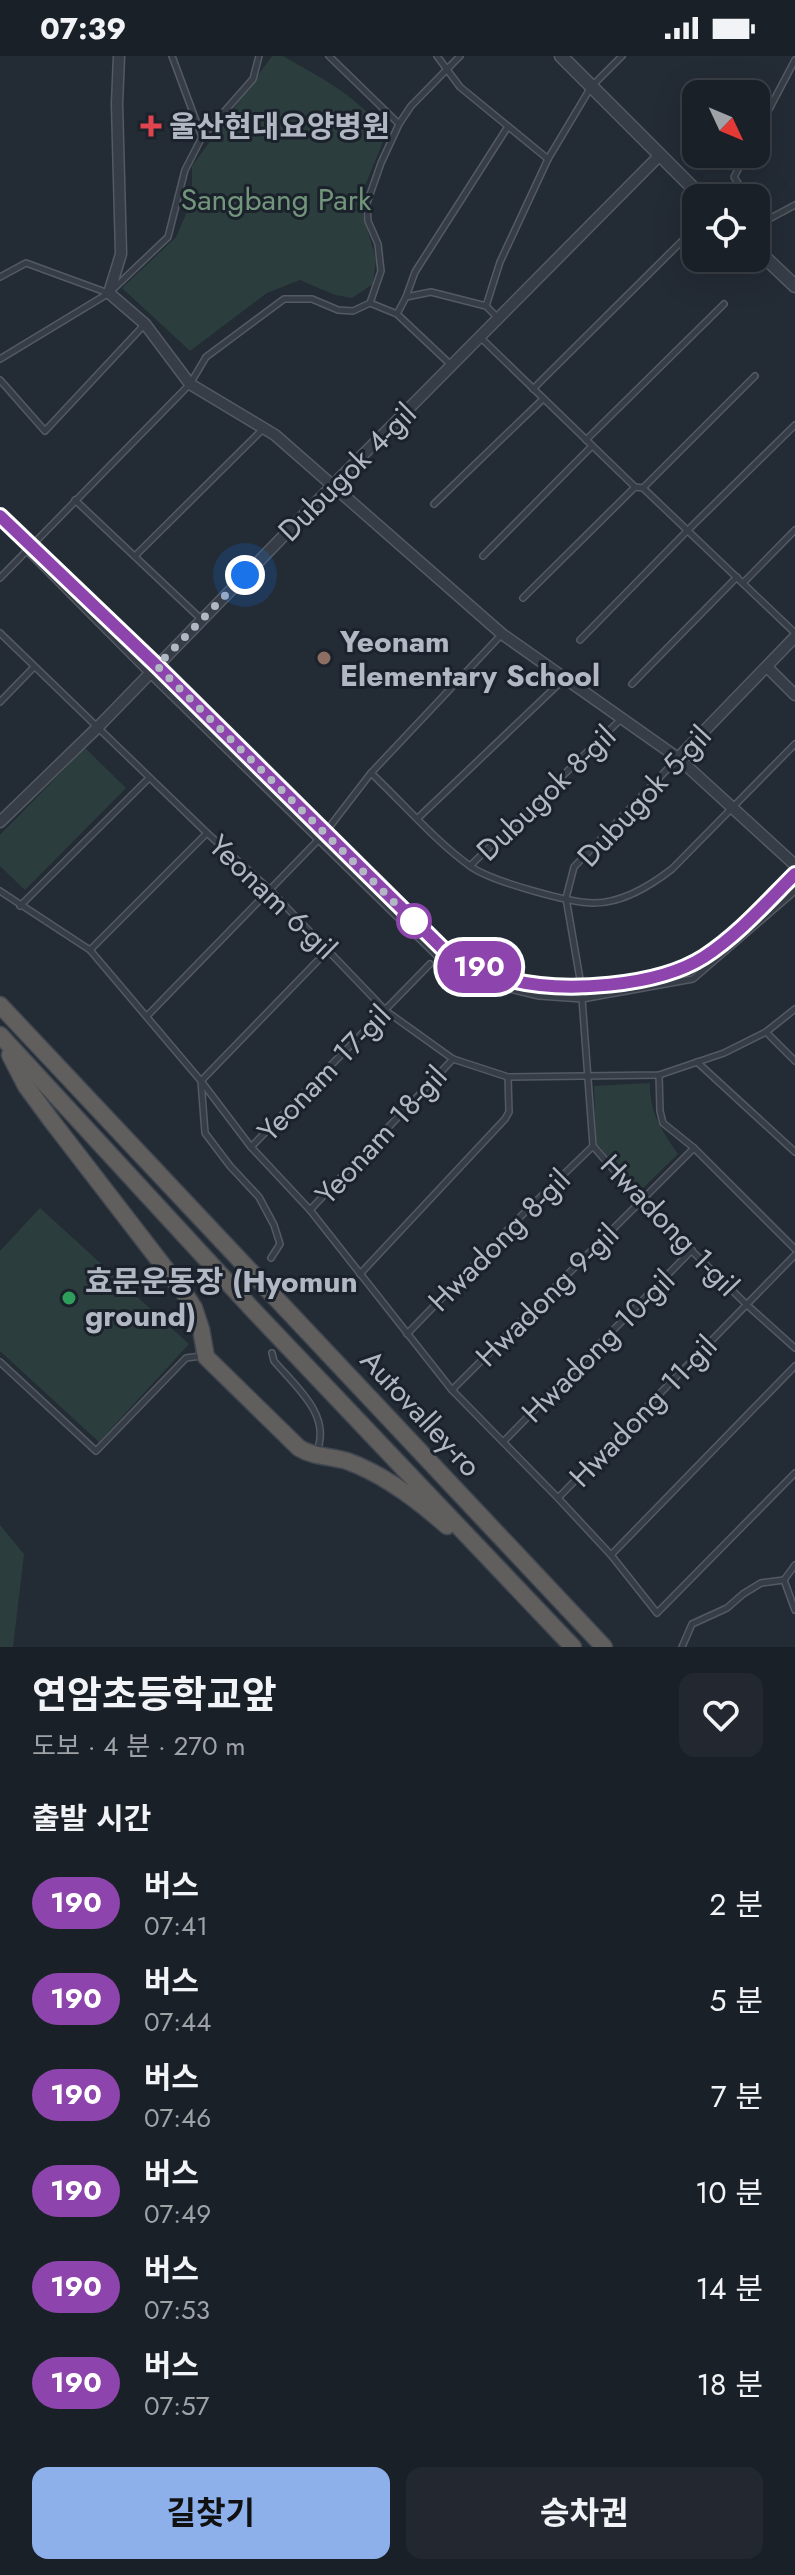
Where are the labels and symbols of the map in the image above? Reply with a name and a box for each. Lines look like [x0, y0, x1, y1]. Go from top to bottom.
north arrow [682, 80, 770, 168]
place label: 울산현대요양병원 [169, 105, 390, 148]
marker: 울산현대요양병원 [140, 115, 162, 137]
park label: Sangbang Park [181, 178, 372, 221]
street label: Dubugok 4-gil [268, 393, 426, 551]
your location [225, 555, 265, 595]
place label: Yeonam Elementary School [339, 620, 600, 697]
marker: Yeonam Elementary School [315, 649, 333, 667]
street label: Dubugok 8-gil [467, 715, 625, 871]
street label: Dubugok 5-gil [567, 716, 721, 876]
street label: Yeonam 6-gil [199, 825, 347, 969]
unlabelled marker [397, 904, 431, 938]
line badge: 190 [433, 941, 525, 993]
street label: Yeonam 17-gil [248, 995, 400, 1151]
street label: Yeonam 18-gil [305, 1056, 457, 1214]
street label: Hwadong 1-gil [591, 1144, 749, 1306]
street label: Hwadong 8-gil [418, 1159, 580, 1321]
street label: Hwadong 9-gil [466, 1214, 628, 1376]
place label: 효문운동장 (Hyomun ground) [85, 1260, 358, 1337]
street label: Hwadong 10-gil [512, 1260, 684, 1432]
marker: 효문운동장 (Hyomun ground) [60, 1289, 78, 1307]
street label: Hwadong 11-gil [559, 1325, 727, 1497]
street label: Autovalley-ro [351, 1340, 491, 1486]

